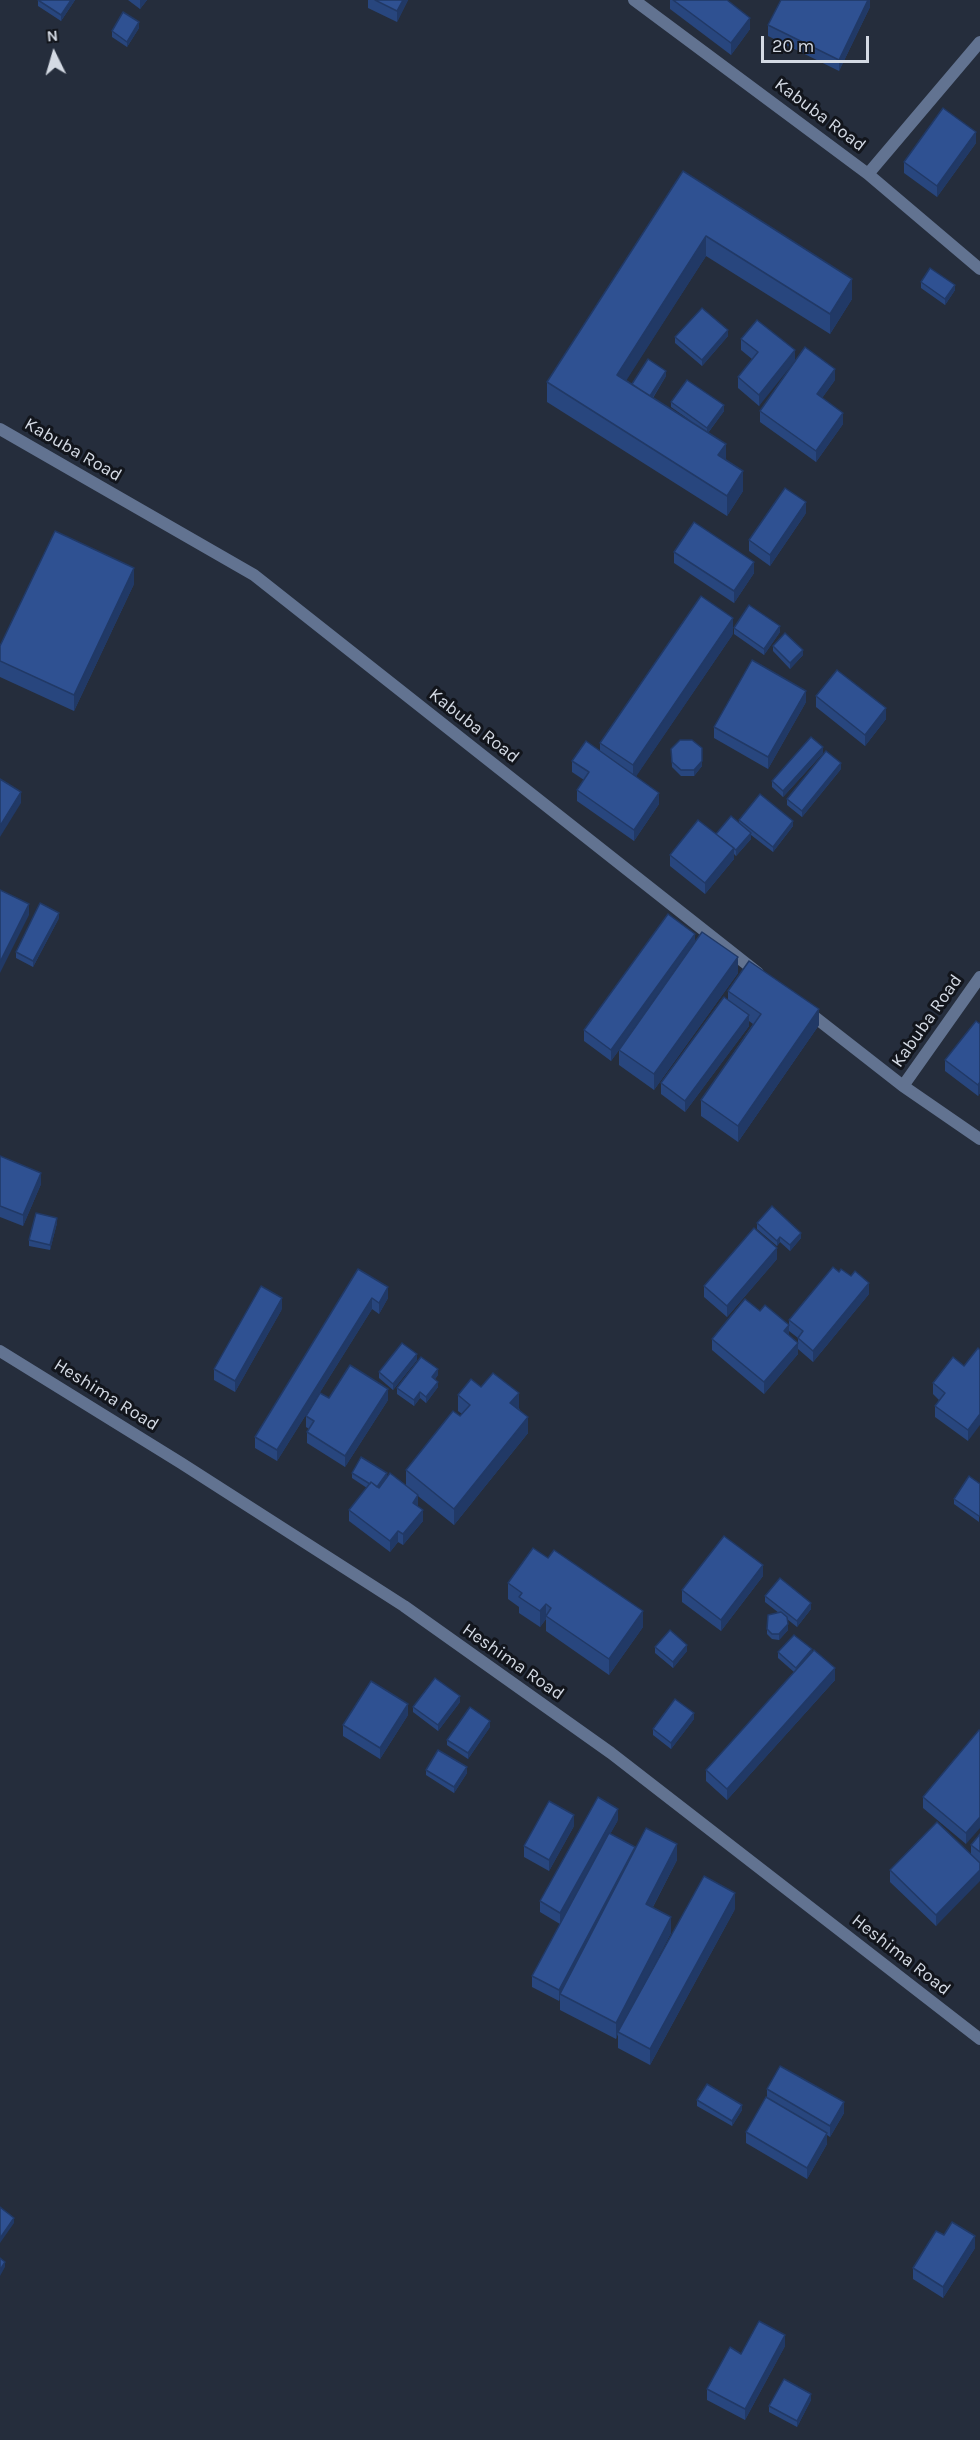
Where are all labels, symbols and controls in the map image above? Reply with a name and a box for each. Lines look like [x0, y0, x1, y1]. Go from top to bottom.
north arrow [24, 24, 84, 84]
scale bar [764, 24, 872, 62]
text: N [46, 26, 59, 46]
text: 20 m [772, 35, 814, 57]
street label: Kabuba Road [770, 74, 870, 156]
street label: Kabuba Road [21, 413, 125, 487]
street label: Kabuba Road [425, 684, 523, 768]
street label: Kabuba Road [887, 970, 967, 1072]
street label: Heshima Road [50, 1354, 162, 1436]
street label: Heshima Road [458, 1619, 568, 1705]
street label: Heshima Road [847, 1910, 955, 2000]

